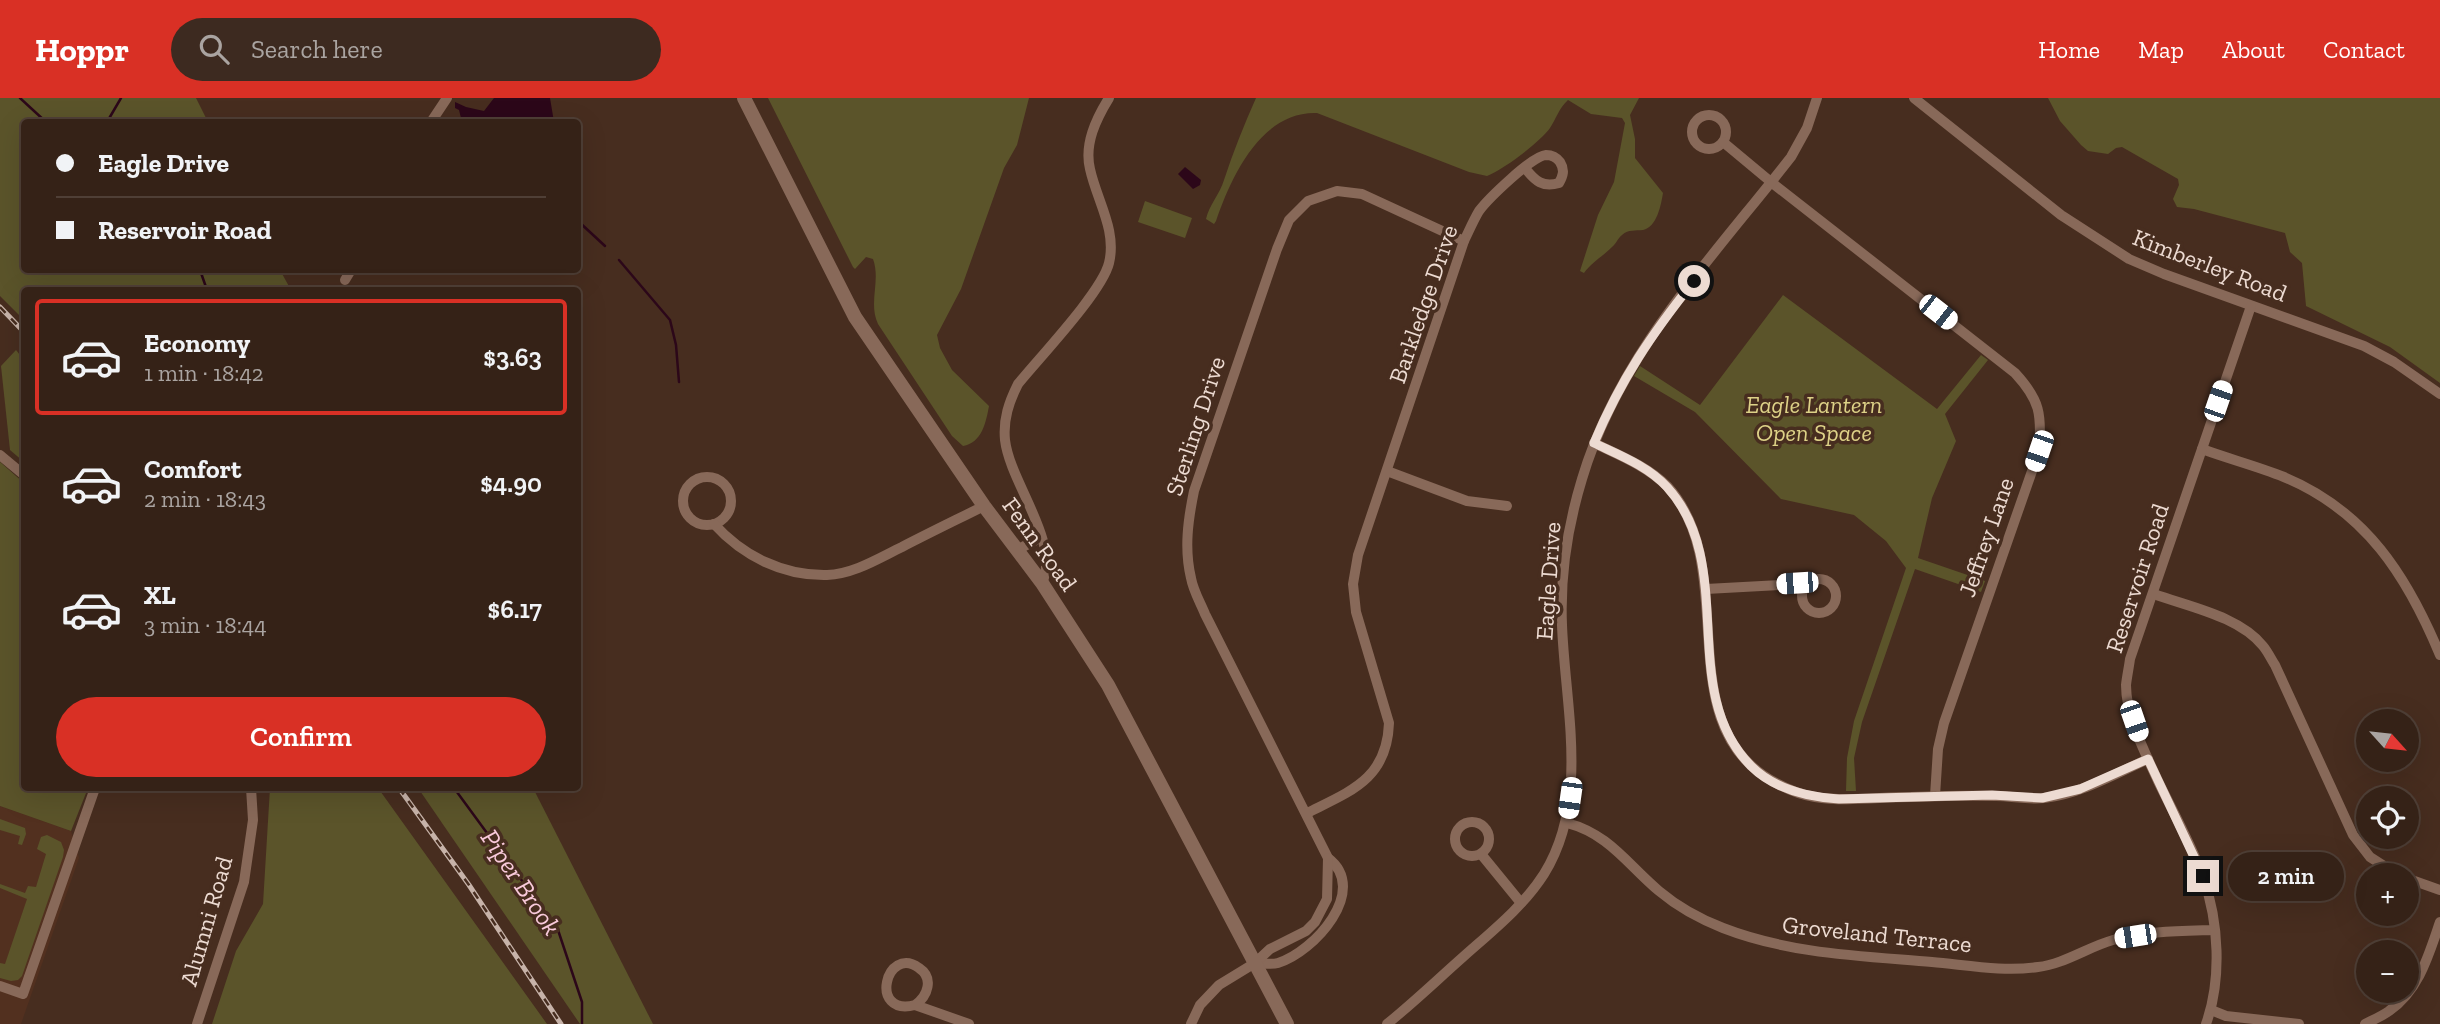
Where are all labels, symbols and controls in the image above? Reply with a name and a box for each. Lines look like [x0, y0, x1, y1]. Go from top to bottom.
search box [171, 18, 661, 81]
text: Hoppr [35, 30, 129, 69]
icon: search [195, 30, 233, 68]
text: Search here [251, 33, 383, 65]
text: Home [2038, 35, 2100, 64]
text: Map [2138, 35, 2184, 64]
text: About [2222, 35, 2285, 64]
text: Contact [2323, 35, 2405, 64]
text: Eagle Drive [98, 147, 229, 179]
text: Reservoir Road [98, 214, 271, 246]
street label: Barkledge Drive [1382, 221, 1464, 387]
street label: Kimberley Road [2129, 222, 2291, 308]
route start [1678, 265, 1710, 297]
car [1915, 291, 1962, 333]
icon: car [60, 326, 123, 389]
text: Economy [144, 327, 250, 359]
text: $3.63 [483, 341, 542, 373]
street label: Sterling Drive [1159, 353, 1231, 499]
text: 1 min · 18:42 [144, 359, 264, 387]
car [2202, 378, 2235, 424]
park label: Eagle Lantern Open Space [1746, 390, 1882, 447]
car [2023, 428, 2056, 474]
icon: car [60, 452, 123, 515]
text: Comfort [144, 453, 241, 485]
text: $4.90 [480, 467, 542, 499]
street label: Jeffrey Lane [1952, 474, 2020, 600]
text: 2 min · 18:43 [144, 485, 266, 513]
street label: Fenn Road [996, 491, 1084, 597]
street label: Reservoir Road [2099, 500, 2175, 656]
street label: Eagle Drive [1529, 521, 1567, 641]
car [1776, 571, 1819, 595]
icon: car [60, 578, 123, 641]
text: XL [144, 579, 176, 611]
text: $6.17 [488, 593, 542, 625]
text: 3 min · 18:44 [144, 611, 267, 639]
button: Confirm [56, 697, 546, 777]
car [2118, 698, 2151, 744]
north arrow [2356, 709, 2418, 772]
map controls [2356, 709, 2419, 1003]
car [1557, 776, 1584, 820]
button: locate [2356, 786, 2419, 849]
water label: Piper Brook [474, 823, 568, 941]
callout: 2 min [2228, 852, 2343, 900]
street label: Alumni Road [174, 853, 238, 989]
route end [2187, 860, 2219, 892]
text: 2 min [2257, 862, 2315, 890]
button: + [2356, 863, 2419, 926]
street label: Groveland Terrace [1781, 910, 1973, 958]
car [2113, 922, 2158, 950]
button: − [2356, 940, 2419, 1003]

